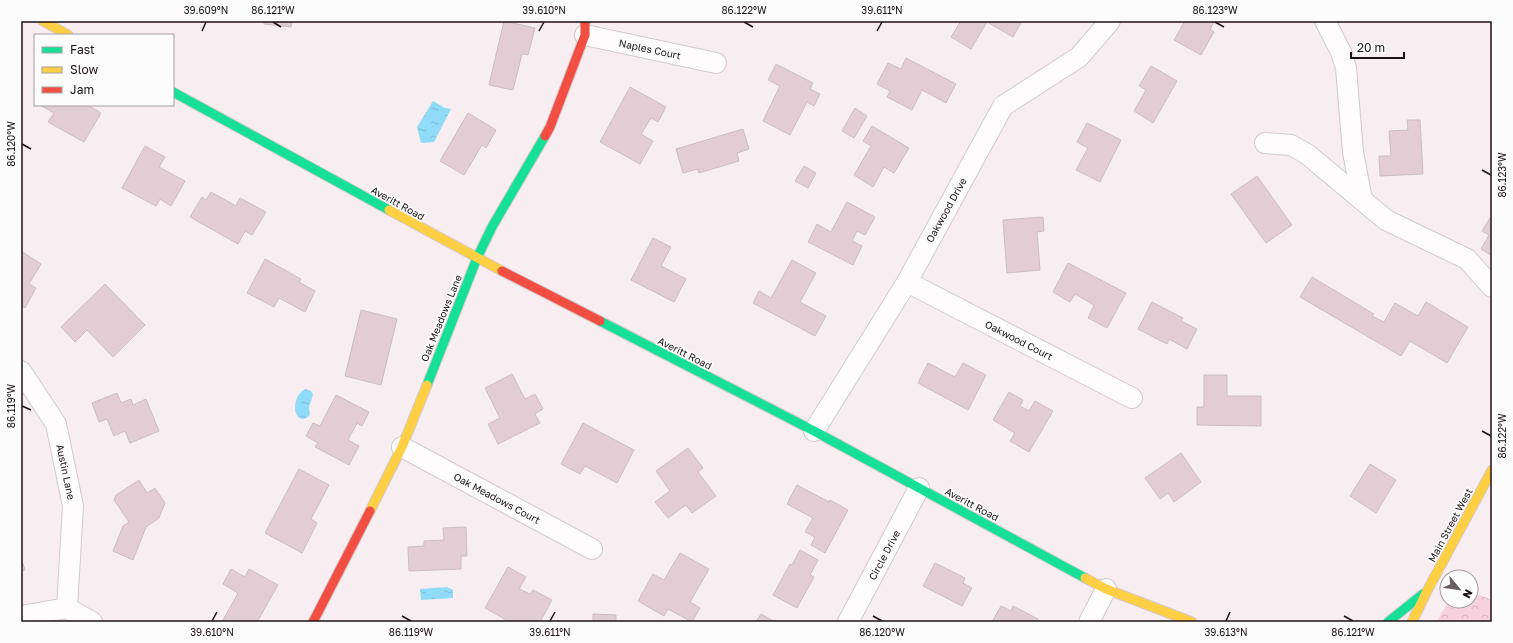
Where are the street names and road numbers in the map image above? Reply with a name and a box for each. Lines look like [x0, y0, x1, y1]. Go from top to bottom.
street label: Naples Court [618, 37, 682, 61]
street label: Oakwood Drive [923, 175, 969, 244]
street label: Averitt Road [369, 184, 427, 222]
street label: Oak Meadows Lane [418, 273, 464, 363]
street label: Oakwood Court [983, 318, 1055, 362]
street label: Averitt Road [656, 334, 714, 372]
street label: Austin Lane [54, 443, 78, 501]
street label: Oak Meadows Court [452, 470, 542, 526]
street label: Averitt Road [943, 485, 1001, 523]
street label: Main Street West [1425, 486, 1475, 564]
street label: Circle Drive [866, 528, 902, 582]

